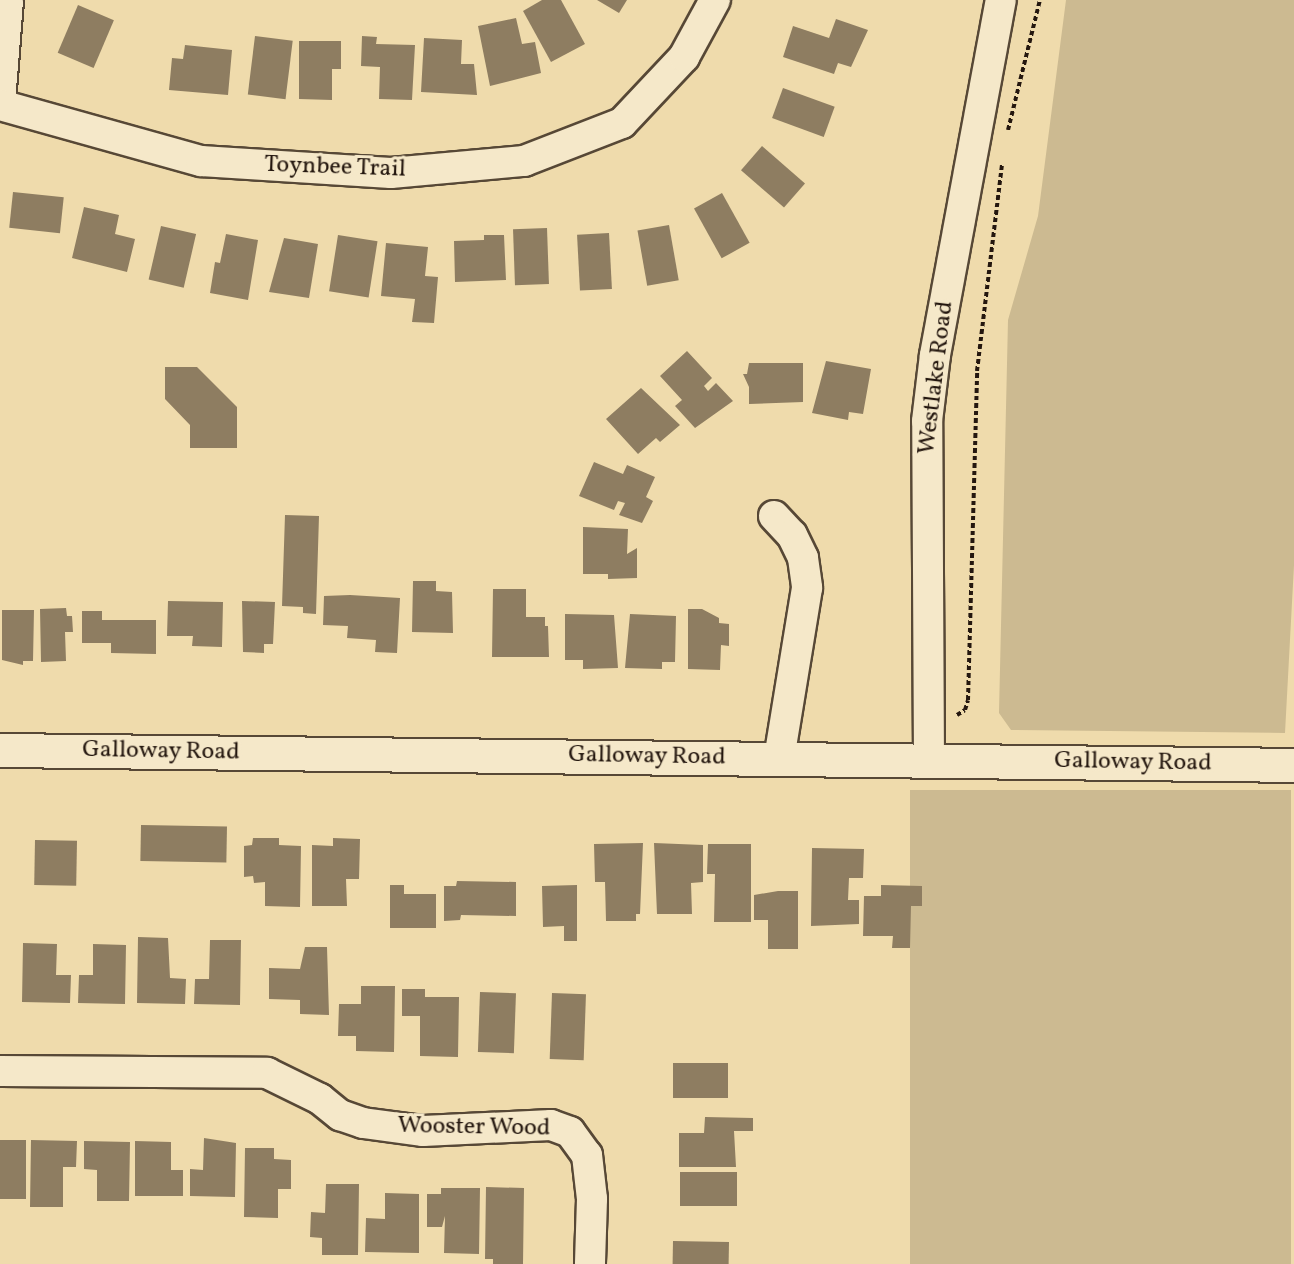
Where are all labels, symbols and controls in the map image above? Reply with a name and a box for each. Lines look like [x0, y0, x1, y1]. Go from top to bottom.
street label: Toynbee Trail [263, 151, 407, 185]
street label: Westlake Road [913, 300, 961, 456]
street label: Galloway Road [82, 736, 240, 768]
street label: Galloway Road [568, 741, 726, 773]
street label: Galloway Road [1054, 747, 1212, 779]
street label: Wooster Wood [397, 1112, 551, 1144]

